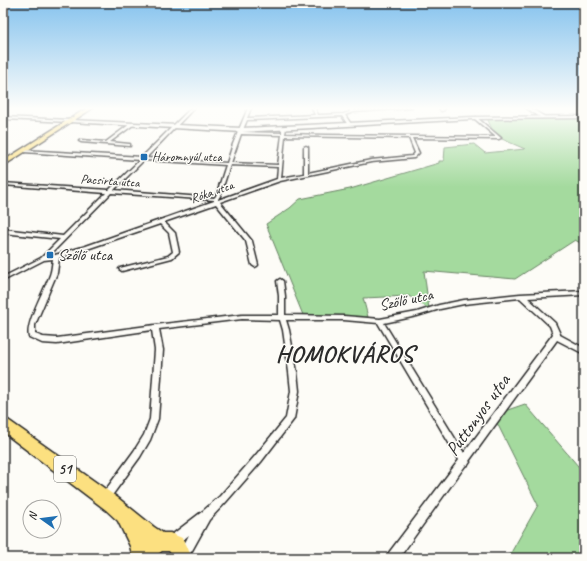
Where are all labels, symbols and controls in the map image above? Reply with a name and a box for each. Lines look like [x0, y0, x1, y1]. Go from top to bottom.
place label: Háromnyúl utca [152, 149, 223, 165]
marker: Háromnyúl utca [139, 152, 149, 162]
street label: Pacsirta utca [80, 171, 141, 191]
street label: Róka utca [188, 177, 237, 207]
place label: Szőlő utca [58, 245, 114, 265]
marker: Szőlő utca [45, 250, 55, 260]
street label: Szőlő utca [377, 284, 436, 315]
district label: HOMOKVÁROS [276, 339, 418, 369]
street label: Puttonyos utca [440, 368, 516, 461]
road number: 51 [54, 456, 76, 482]
north arrow [22, 499, 62, 539]
text: N [25, 509, 40, 522]

